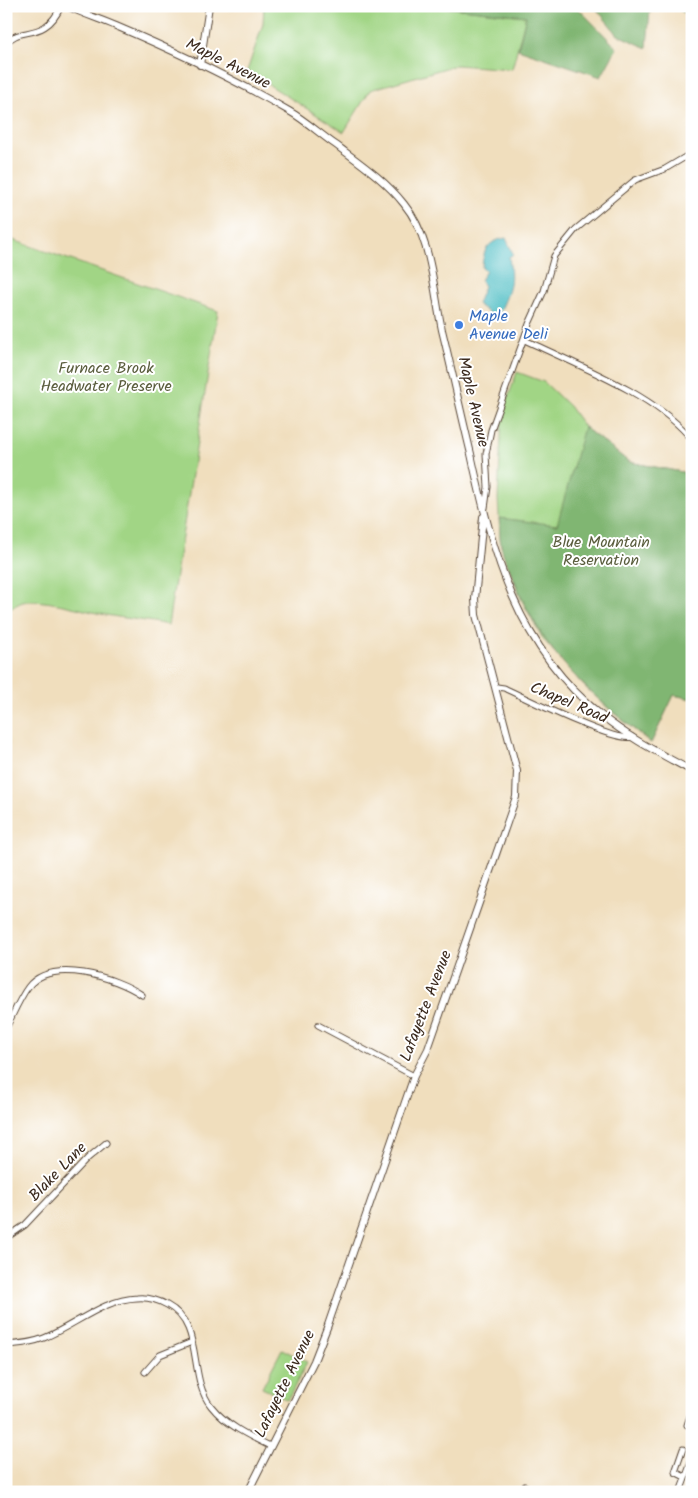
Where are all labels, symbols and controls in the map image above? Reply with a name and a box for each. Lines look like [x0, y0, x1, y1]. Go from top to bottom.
street label: Maple Avenue [181, 32, 275, 96]
place label: Maple Avenue Deli [469, 304, 549, 347]
marker: Maple Avenue Deli [453, 319, 465, 331]
street label: Maple Avenue [450, 354, 496, 450]
park label: Furnace Brook Headwater Preserve [40, 356, 172, 399]
park label: Blue Mountain Reservation [552, 530, 650, 573]
street label: Chapel Road [526, 675, 613, 731]
street label: Lafayette Avenue [393, 947, 459, 1065]
street label: Blake Lane [23, 1136, 93, 1208]
street label: Lafayette Avenue [248, 1326, 322, 1442]

